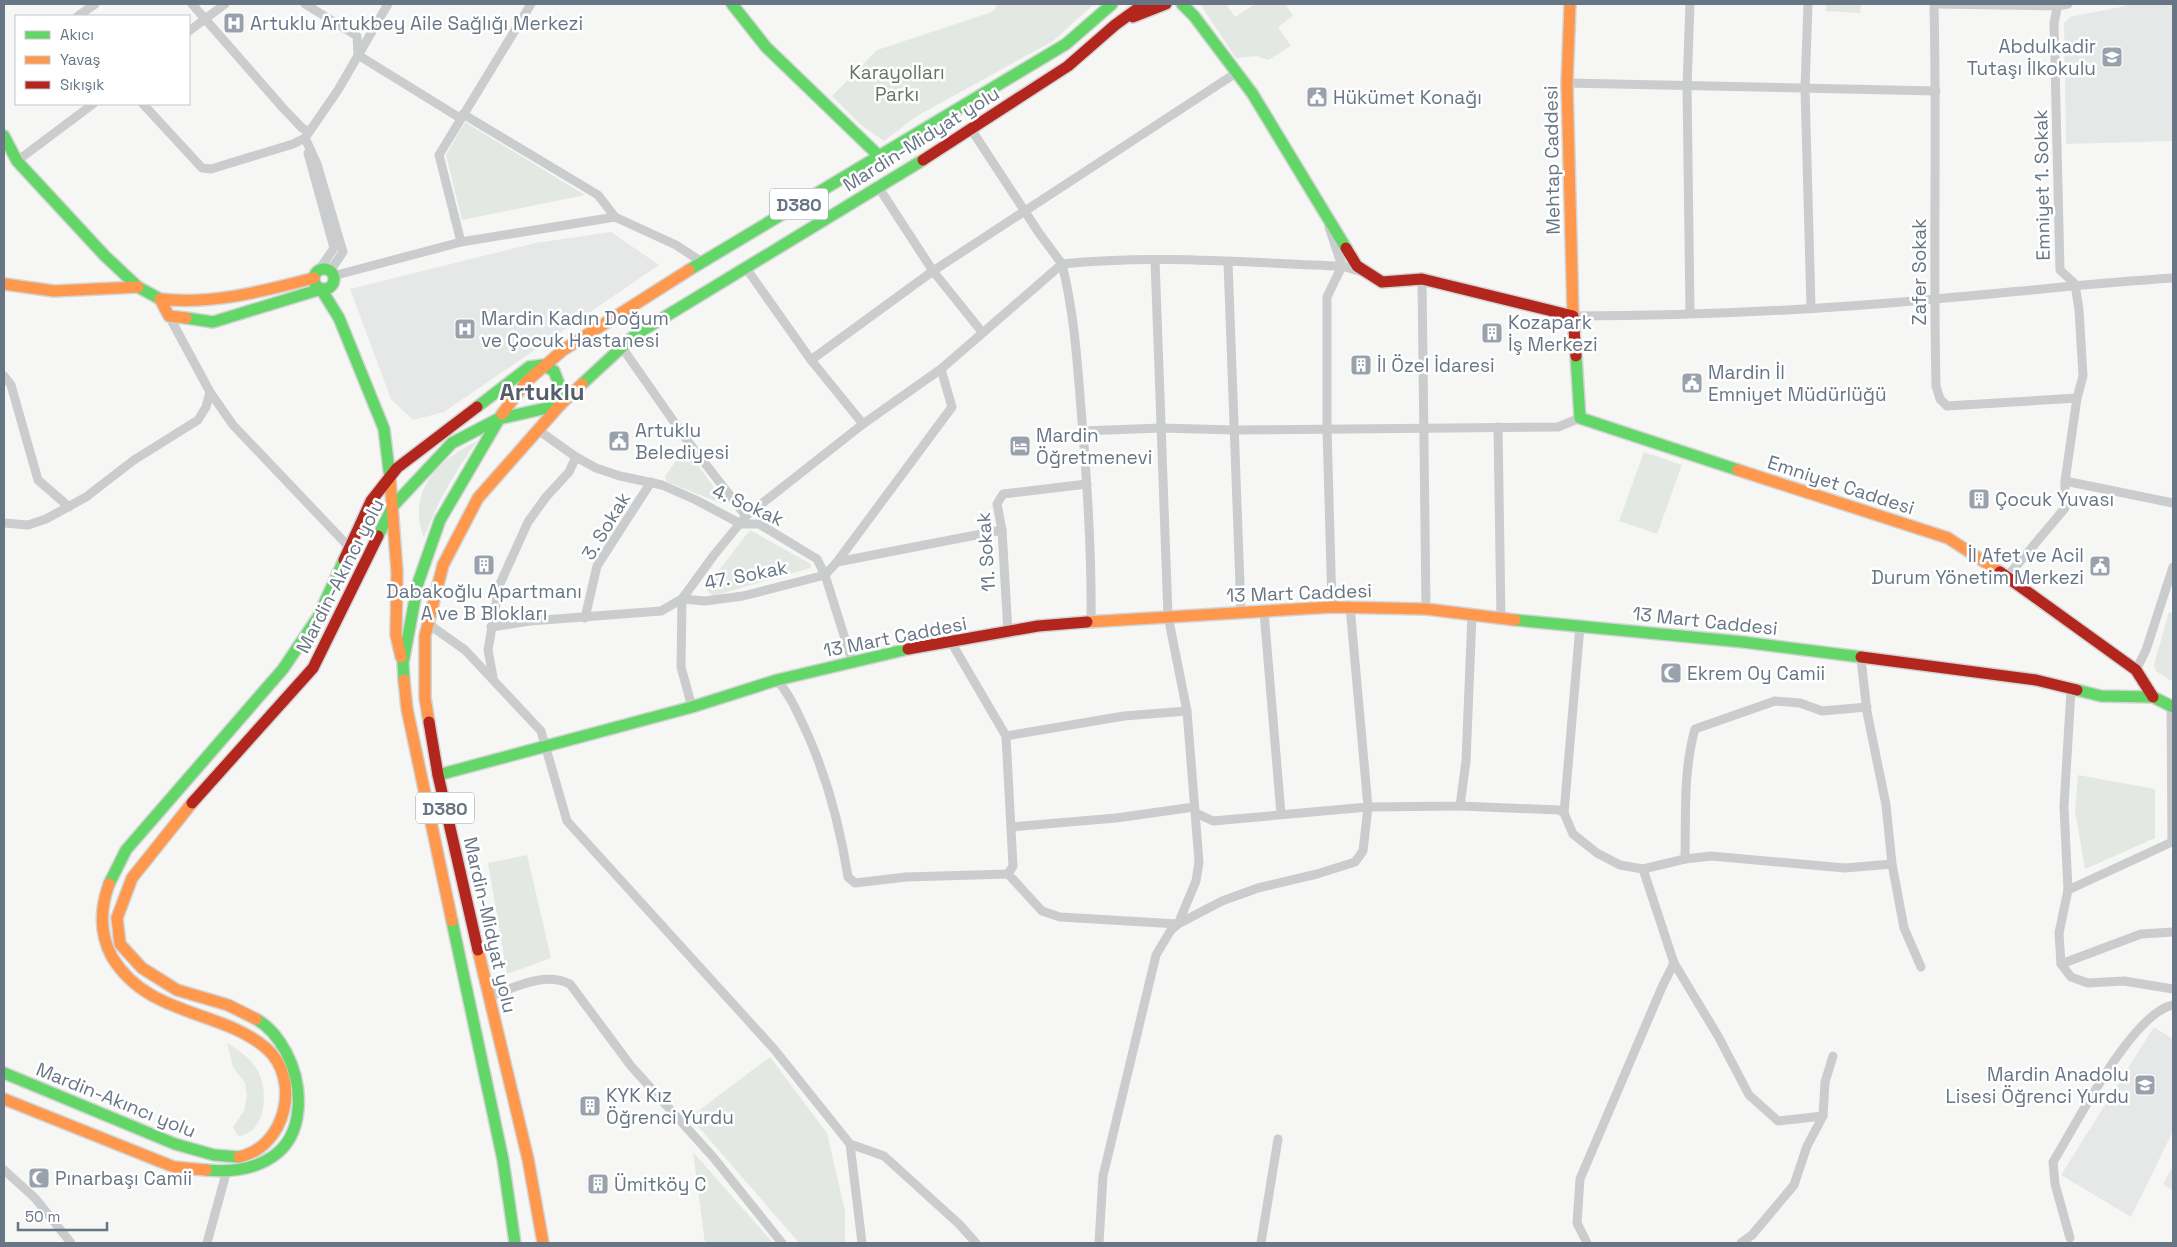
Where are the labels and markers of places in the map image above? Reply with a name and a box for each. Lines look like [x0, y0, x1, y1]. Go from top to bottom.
hospital icon: Artuklu Artukbey Aile Sağlığı Merkezi [222, 11, 246, 35]
place label: Artuklu Artukbey Aile Sağlığı Merkezi [250, 11, 583, 36]
place label: Abdulkadir Tutaşı İlkokulu [1967, 34, 2096, 81]
school or university icon: Abdulkadir Tutaşı İlkokulu [2100, 45, 2124, 69]
public building icon: Hükümet Konağı [1305, 85, 1329, 109]
place label: Hükümet Konağı [1333, 85, 1482, 110]
place label: Mardin Kadın Doğum ve Çocuk Hastanesi [481, 306, 669, 353]
place label: Kozapark İş Merkezi [1508, 310, 1598, 357]
hospital icon: Mardin Kadın Doğum ve Çocuk Hastanesi [453, 317, 477, 341]
building icon: Kozapark İş Merkezi [1480, 321, 1504, 345]
building icon: İl Özel İdaresi [1349, 353, 1373, 377]
place label: İl Özel İdaresi [1377, 353, 1495, 378]
place label: Mardin İl Emniyet Müdürlüğü [1708, 360, 1887, 407]
public building icon: Mardin İl Emniyet Müdürlüğü [1680, 371, 1704, 395]
place label: Artuklu Belediyesi [635, 418, 729, 465]
place label: Mardin Öğretmenevi [1036, 423, 1152, 470]
public building icon: Artuklu Belediyesi [607, 429, 631, 453]
hotel icon: Mardin Öğretmenevi [1008, 434, 1032, 458]
building icon: Çocuk Yuvası [1967, 487, 1991, 511]
place label: Çocuk Yuvası [1995, 487, 2114, 512]
place label: İl Afet ve Acil Durum Yönetim Merkezi [1871, 543, 2084, 590]
building icon: Dabakoğlu Apartmanı A ve B Blokları [472, 553, 496, 577]
public building icon: İl Afet ve Acil Durum Yönetim Merkezi [2088, 554, 2112, 578]
place label: Dabakoğlu Apartmanı A ve B Blokları [386, 579, 582, 626]
mosque icon: Ekrem Oy Camii [1659, 661, 1683, 685]
place label: Ekrem Oy Camii [1687, 661, 1825, 686]
place label: Mardin Anadolu Lisesi Öğrenci Yurdu [1945, 1062, 2129, 1109]
school or university icon: Mardin Anadolu Lisesi Öğrenci Yurdu [2133, 1073, 2157, 1097]
place label: KYK Kız Öğrenci Yurdu [606, 1083, 734, 1130]
building icon: KYK Kız Öğrenci Yurdu [578, 1094, 602, 1118]
mosque icon: Pınarbaşı Camii [27, 1166, 51, 1190]
place label: Pınarbaşı Camii [55, 1166, 192, 1191]
building icon: Ümitköy C [586, 1172, 610, 1196]
place label: Ümitköy C [614, 1172, 707, 1197]

